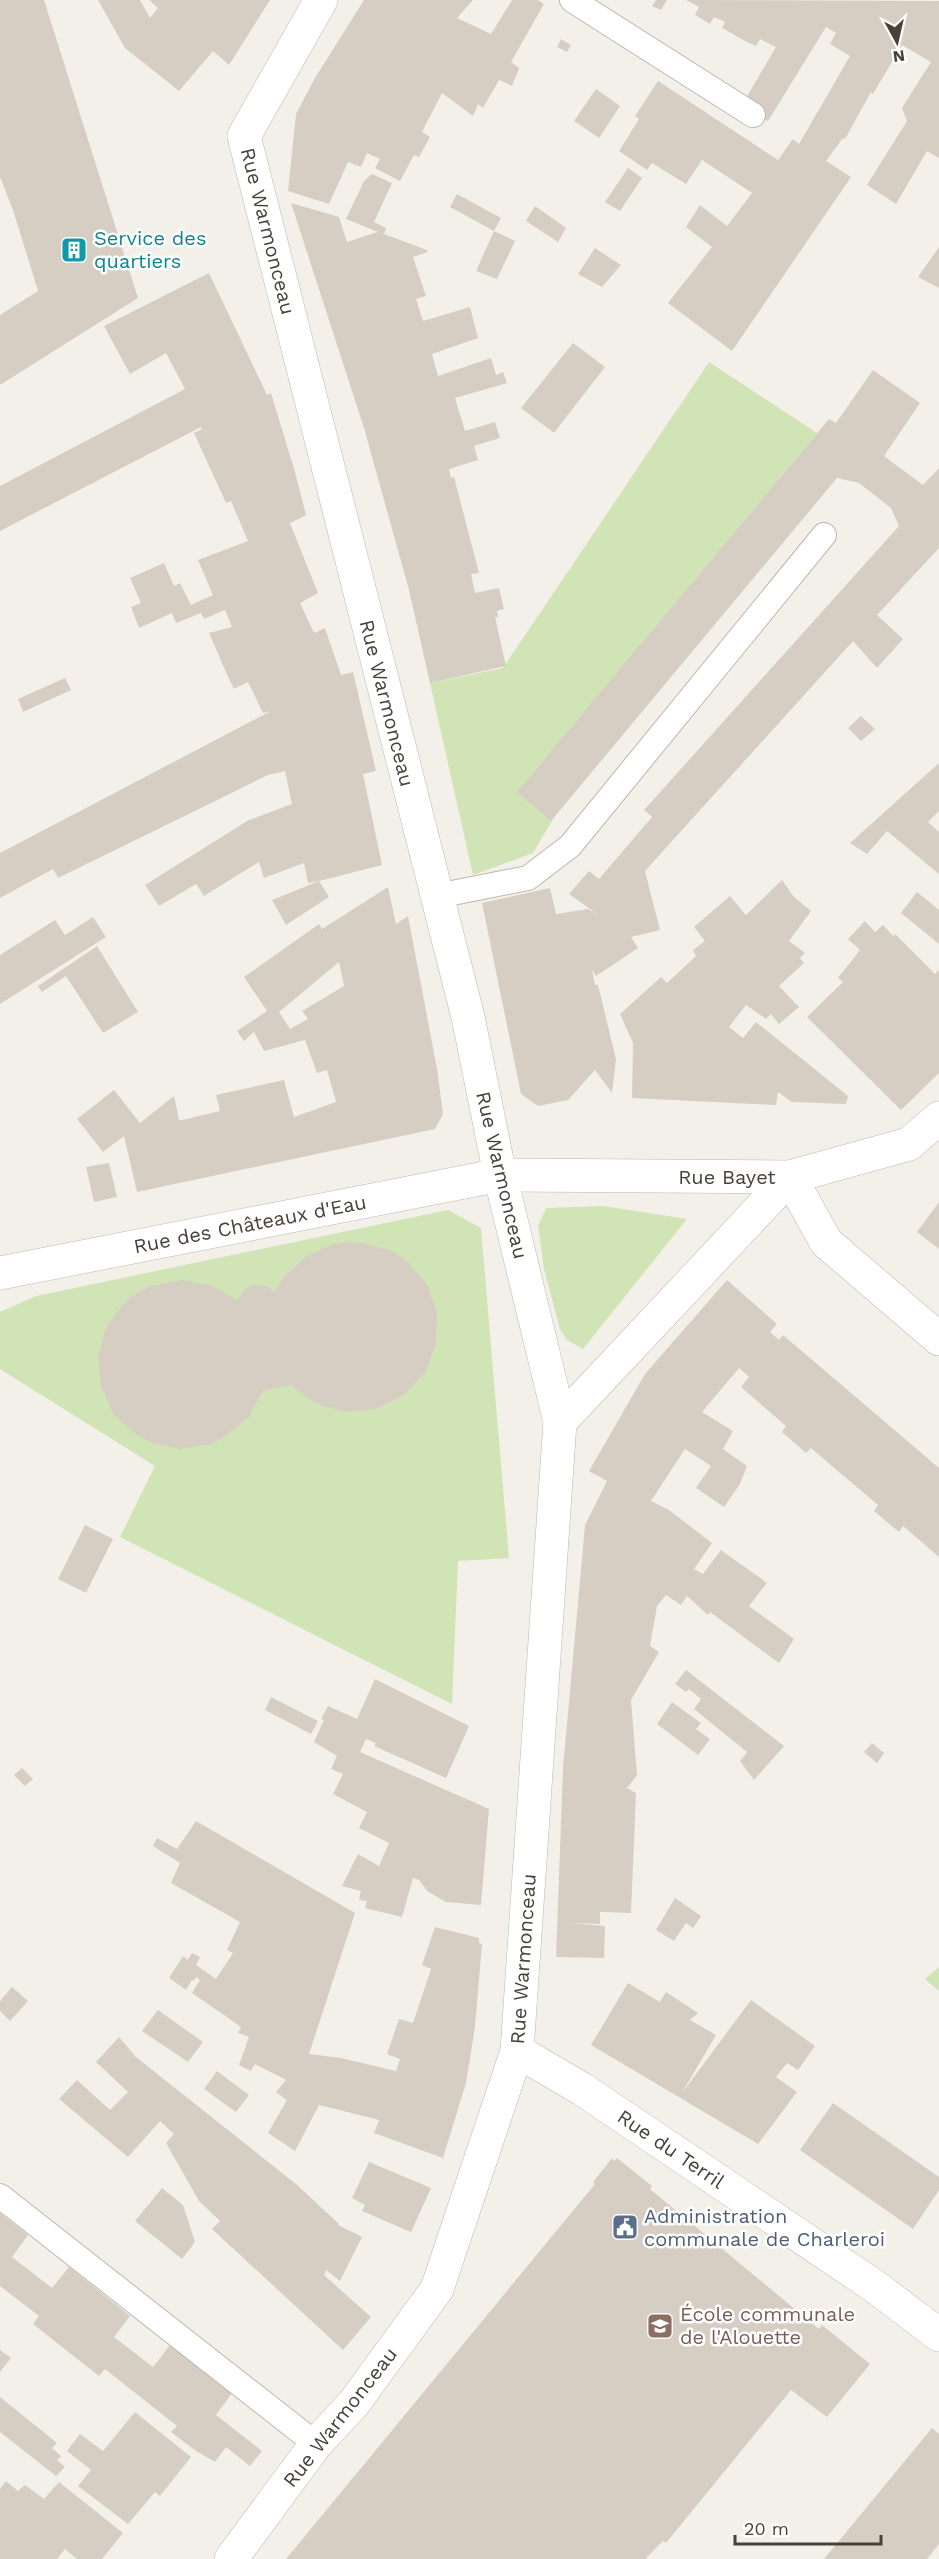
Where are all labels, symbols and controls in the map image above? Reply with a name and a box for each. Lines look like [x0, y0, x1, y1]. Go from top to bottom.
north arrow [867, 12, 927, 72]
text: N [892, 46, 906, 67]
street label: Rue Warmonceau [236, 145, 300, 317]
place label: Service des quartiers [94, 226, 206, 273]
building icon: Service des quartiers [59, 235, 89, 265]
street label: Rue Warmonceau [355, 617, 419, 789]
street label: Rue Warmonceau [471, 1089, 533, 1261]
street label: Rue Bayet [678, 1165, 776, 1189]
street label: Rue des Châteaux d'Eau [132, 1190, 368, 1258]
street label: Rue Warmonceau [505, 1873, 541, 2045]
street label: Rue du Terril [613, 2104, 729, 2194]
place label: Administration communale de Charleroi [644, 2204, 885, 2251]
public building icon: Administration communale de Charleroi [610, 2212, 640, 2242]
place label: École communale de l'Alouette [680, 2302, 855, 2349]
school or university icon: École communale de l'Alouette [645, 2311, 675, 2341]
street label: Rue Warmonceau [278, 2342, 402, 2492]
scale bar [735, 2508, 880, 2546]
text: 20 m [744, 2518, 789, 2539]

